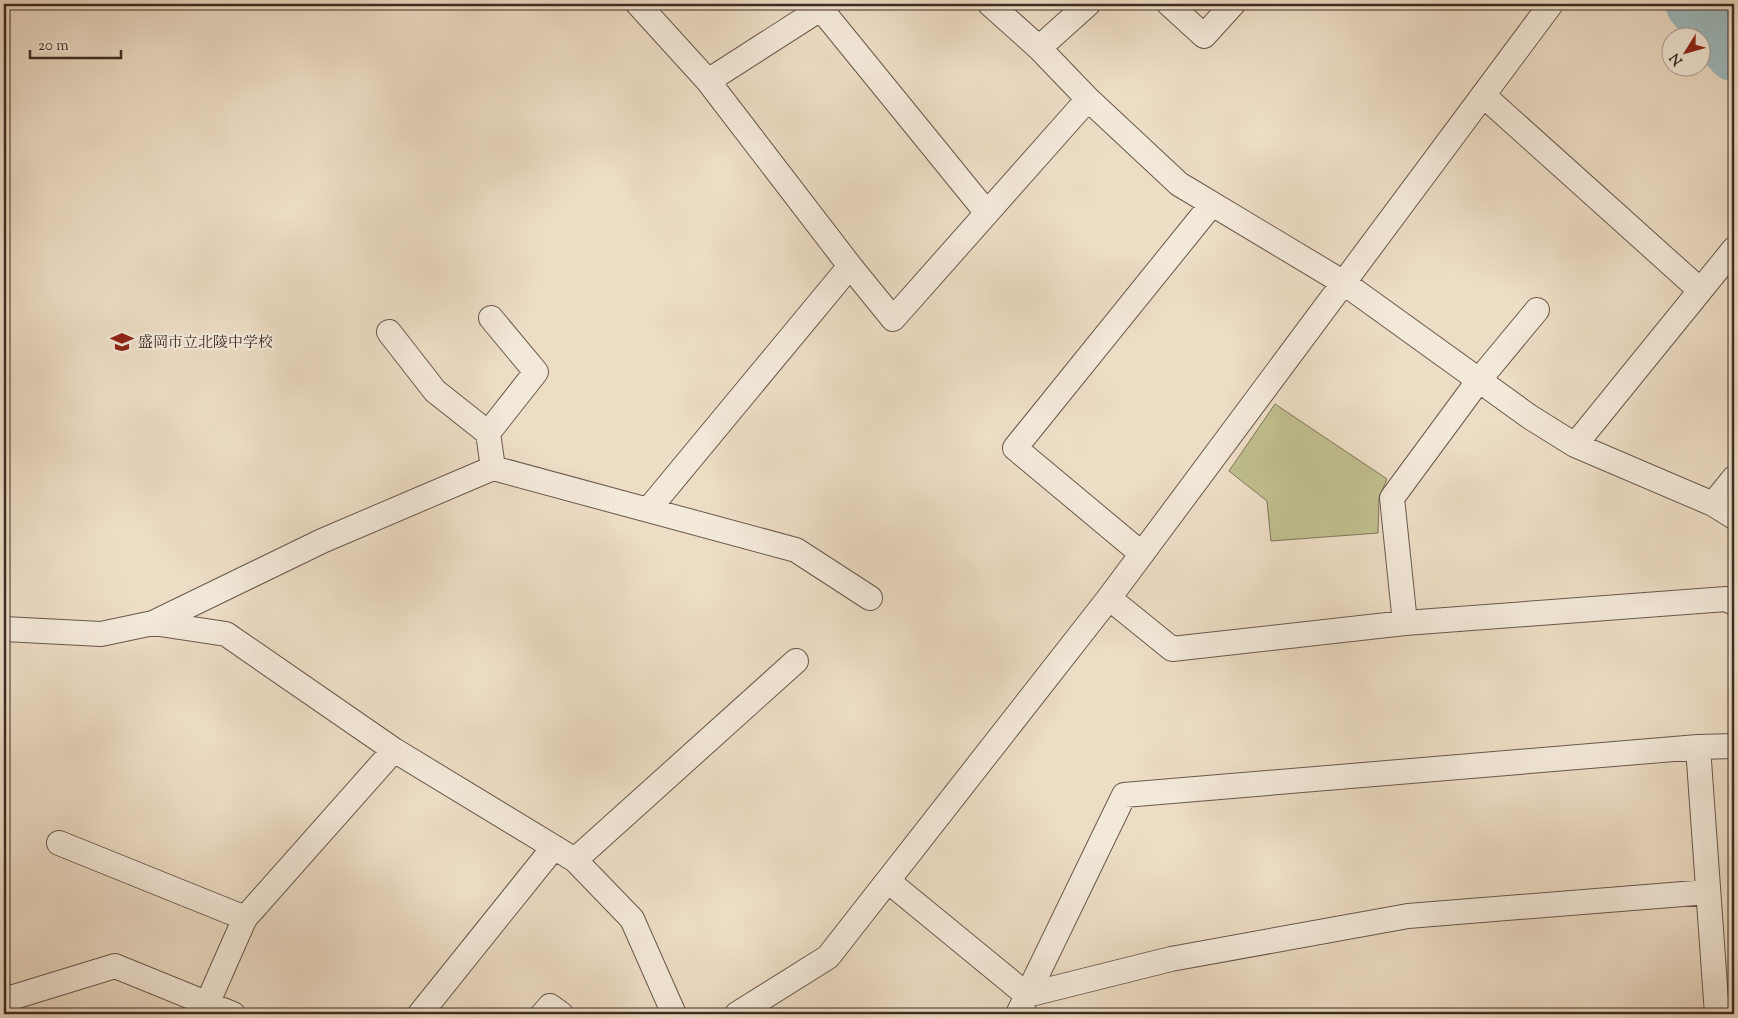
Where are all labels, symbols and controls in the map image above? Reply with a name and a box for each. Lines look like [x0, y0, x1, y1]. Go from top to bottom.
scale bar [30, 28, 121, 60]
north arrow [1660, 28, 1710, 78]
text: 20 m [38, 36, 69, 57]
text: N [1666, 48, 1689, 69]
school or university icon: 盛岡市立北陵中学校 [109, 329, 135, 355]
place label: 盛岡市立北陵中学校 [138, 333, 273, 354]

